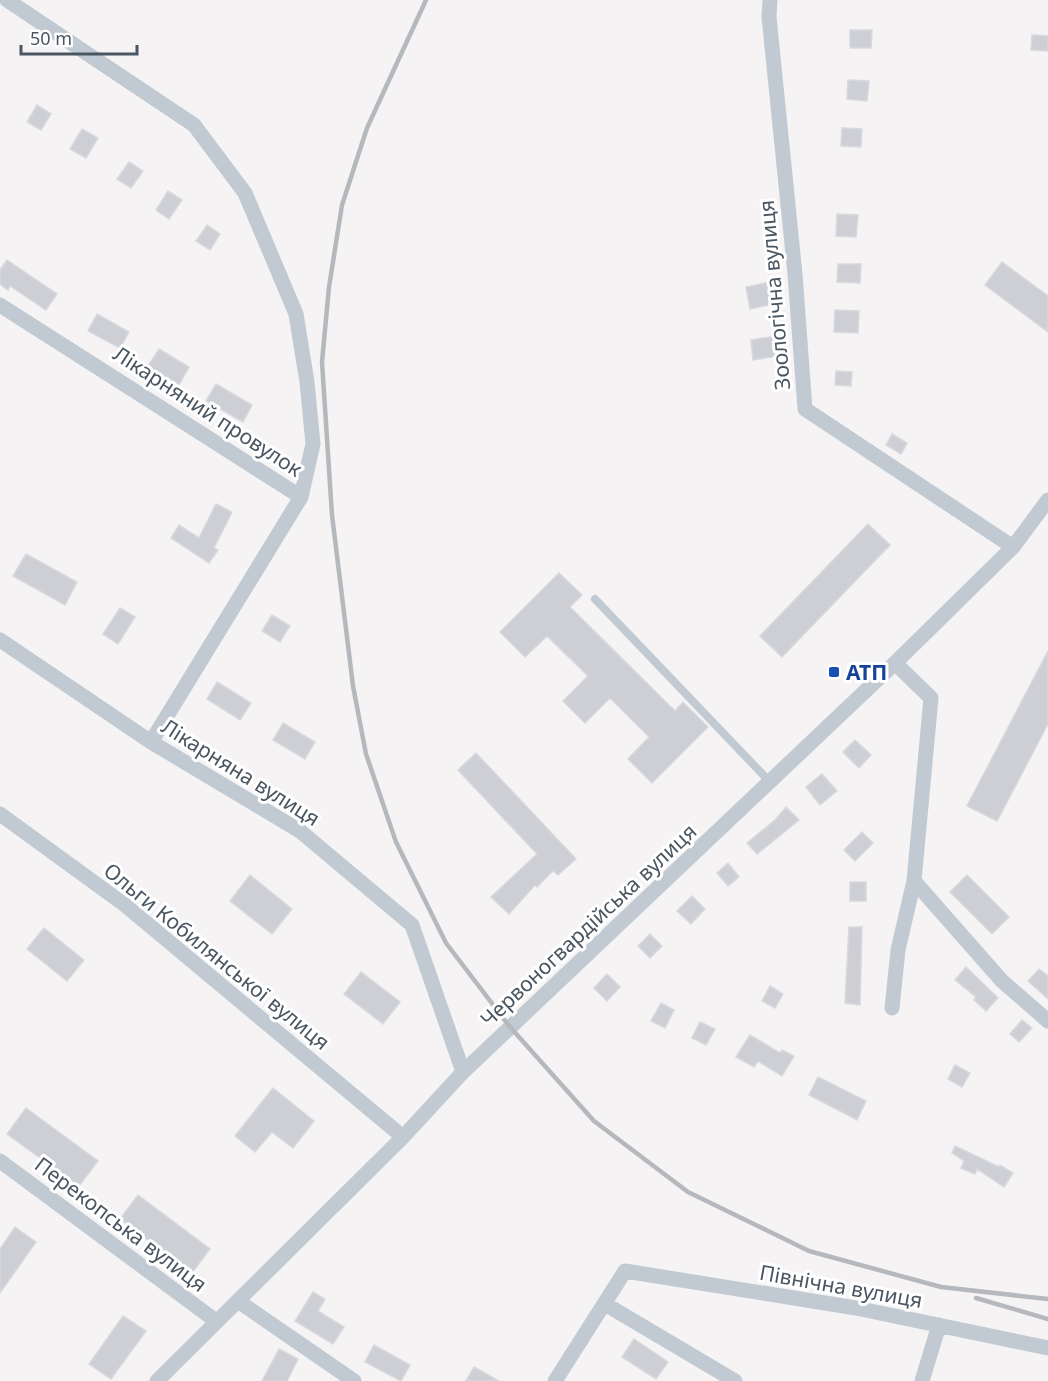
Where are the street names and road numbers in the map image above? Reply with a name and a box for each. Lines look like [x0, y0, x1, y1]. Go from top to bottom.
street label: Зоологічна вулиця [752, 199, 796, 391]
street label: Лікарняний провулок [108, 339, 308, 483]
street label: Лікарняна вулиця [156, 712, 326, 832]
street label: Червоногвардійська вулиця [474, 817, 702, 1033]
street label: Ольги Кобилянської вулиця [98, 856, 336, 1056]
street label: Перекопська вулиця [29, 1150, 213, 1298]
street label: Північна вулиця [757, 1258, 925, 1314]

